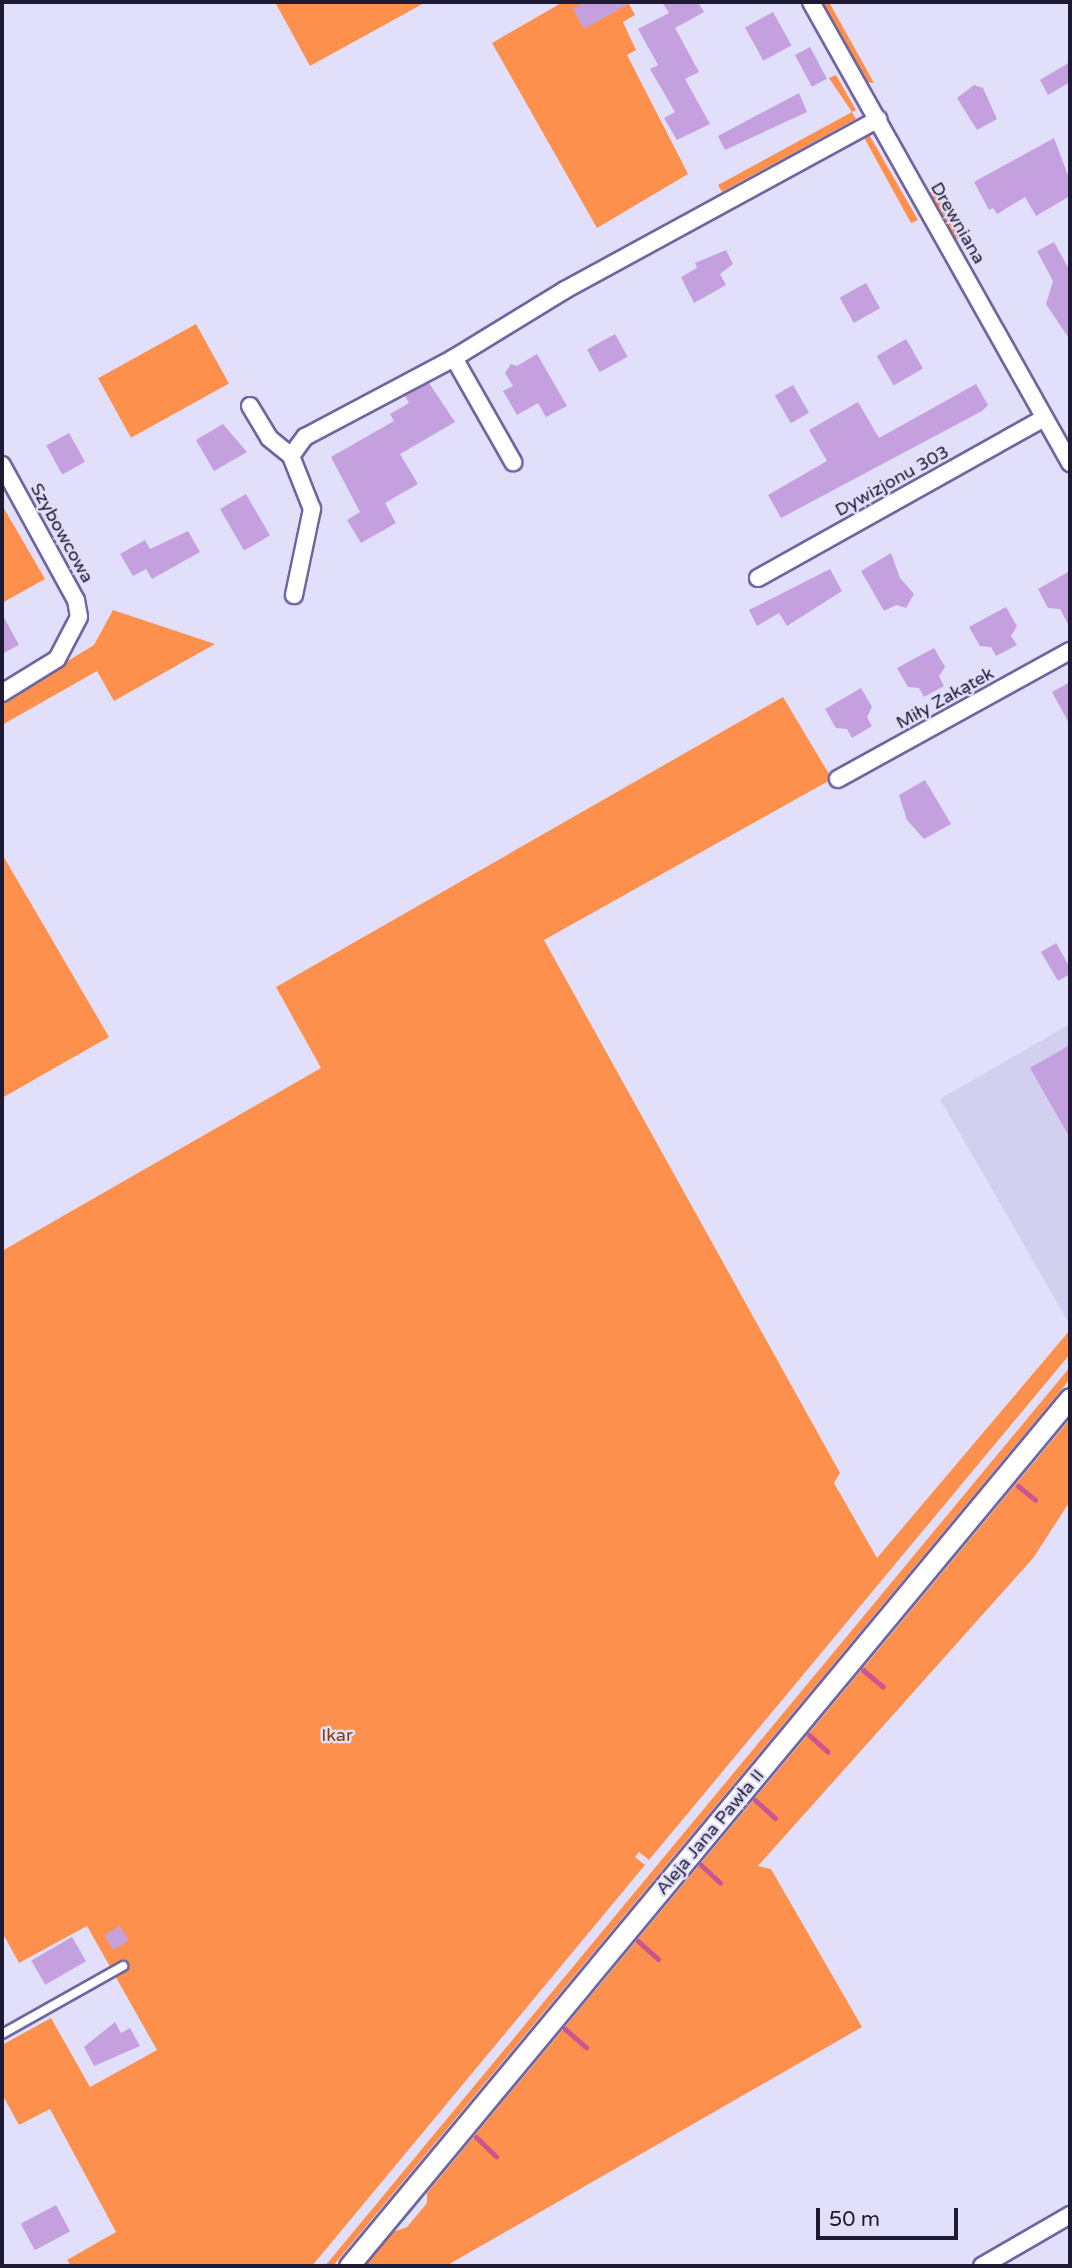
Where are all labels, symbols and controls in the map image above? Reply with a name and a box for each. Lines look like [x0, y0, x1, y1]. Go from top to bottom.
street label: Drewniana [926, 178, 990, 268]
street label: Dywizjonu 303 [831, 441, 953, 521]
street label: Szybowcowa [26, 479, 98, 587]
street label: Miły Zakątek [892, 662, 998, 734]
park label: Ikar [321, 1724, 353, 1746]
street label: Aleja Jana Pawła II [651, 1765, 769, 1899]
scale bar [820, 2194, 962, 2238]
text: 50 m [829, 2207, 880, 2232]

